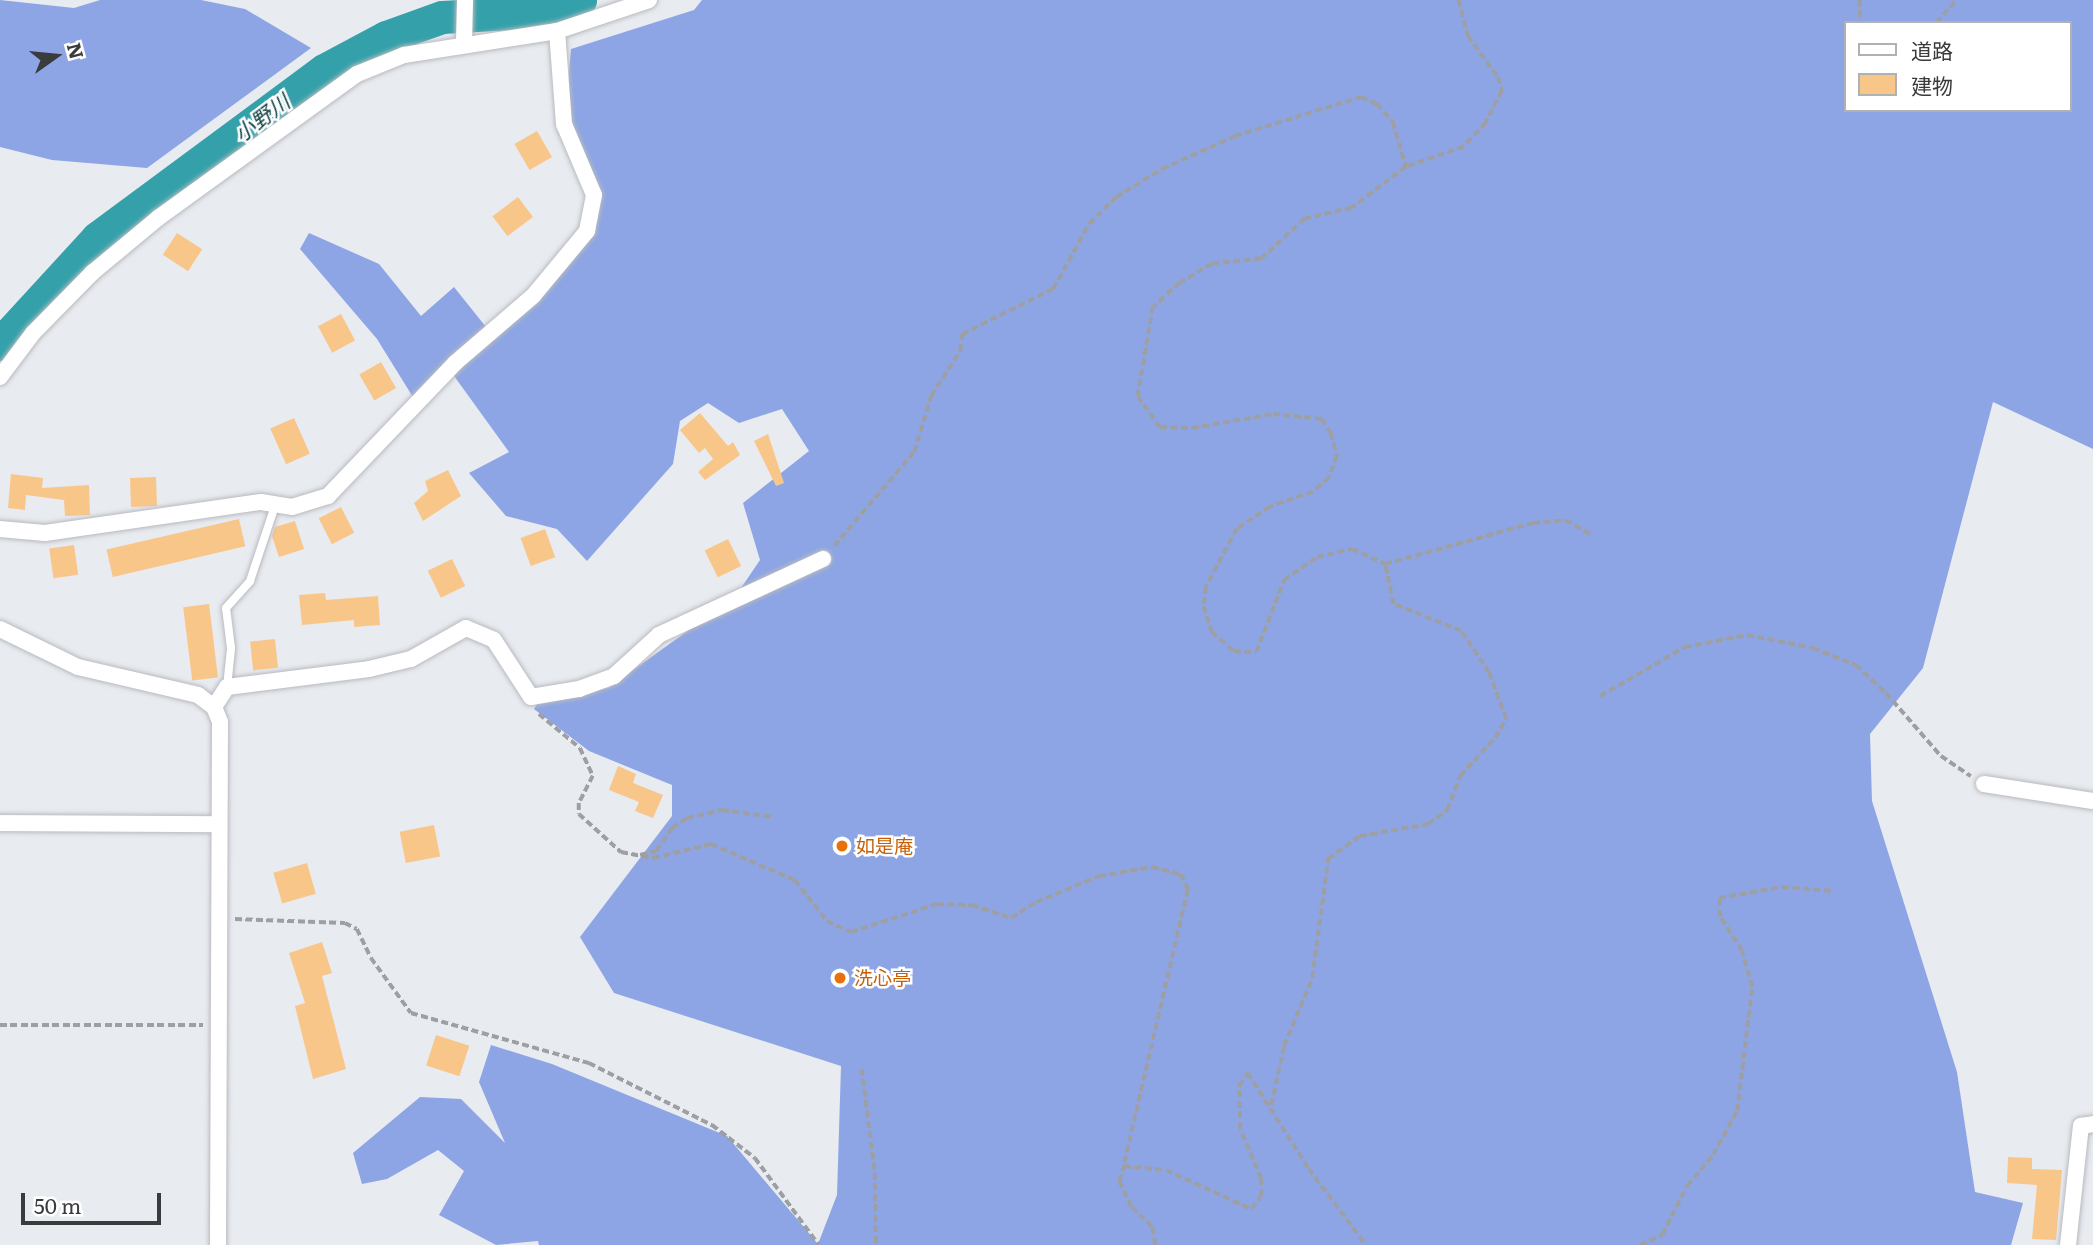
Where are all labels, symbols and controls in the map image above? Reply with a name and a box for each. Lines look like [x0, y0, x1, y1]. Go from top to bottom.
north arrow [21, 21, 91, 91]
legend [1844, 21, 2072, 112]
text: 道路 [1911, 34, 1953, 65]
text: N [61, 39, 92, 62]
text: 建物 [1911, 69, 1953, 100]
water label: 小野川 [228, 88, 294, 146]
place label: 如是庵 [856, 835, 913, 857]
marker: 如是庵 [834, 838, 850, 854]
place label: 洗心亭 [854, 967, 911, 989]
marker: 洗心亭 [832, 970, 848, 986]
scale bar [24, 1178, 164, 1222]
text: 50 m [34, 1189, 81, 1220]

